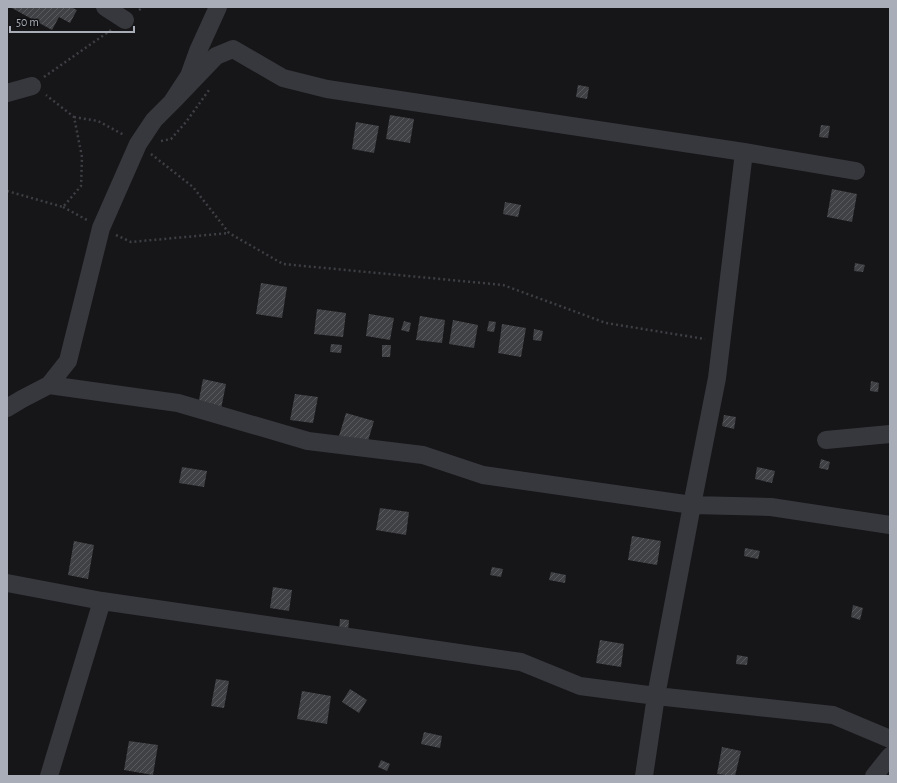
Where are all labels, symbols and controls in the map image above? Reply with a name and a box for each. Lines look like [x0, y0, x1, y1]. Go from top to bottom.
scale bar [10, 8, 134, 34]
text: 50 m [16, 16, 39, 28]

